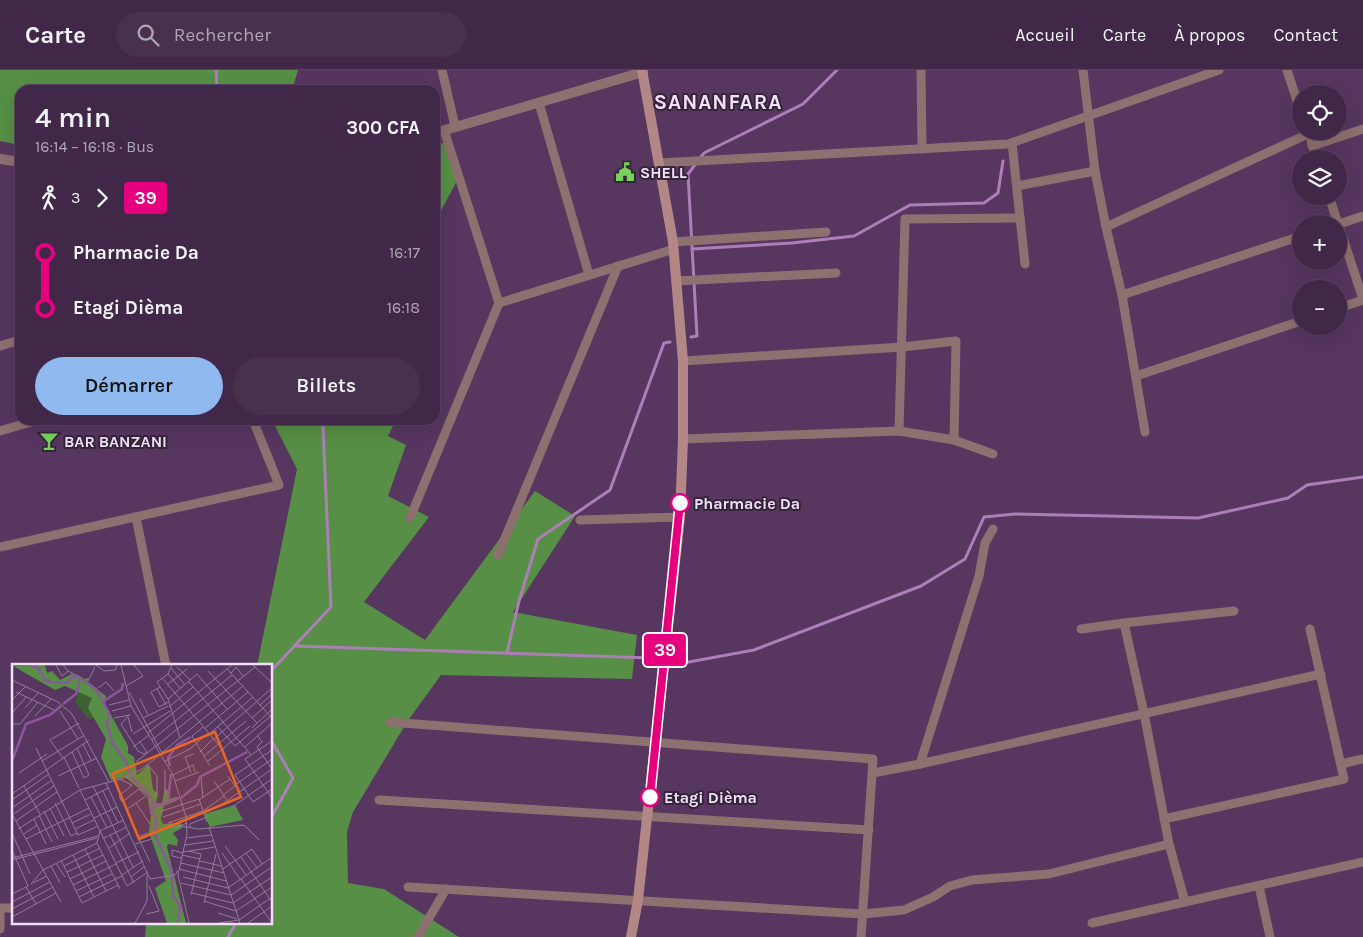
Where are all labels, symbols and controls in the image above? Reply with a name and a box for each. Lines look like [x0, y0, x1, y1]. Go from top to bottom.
search box [116, 12, 466, 57]
text: Carte [25, 21, 86, 49]
icon: search [134, 21, 162, 49]
text: Rechercher [174, 24, 271, 46]
text: Accueil [1015, 24, 1075, 46]
text: Carte [1103, 24, 1146, 46]
text: À propos [1174, 24, 1246, 46]
text: Contact [1274, 24, 1338, 46]
map controls [1292, 85, 1347, 335]
button: locate [1292, 85, 1347, 140]
district label: SANANFARA [654, 90, 782, 114]
text: 4 min [35, 101, 111, 134]
text: 300 CFA [346, 117, 420, 139]
text: 16:14 – 16:18 · Bus [35, 137, 154, 156]
button: layers [1292, 150, 1347, 205]
public building icon: SHELL [614, 161, 636, 183]
place label: SHELL [640, 163, 687, 182]
icon: walk [35, 184, 63, 212]
icon: forward [88, 184, 116, 212]
text: 39 [134, 187, 157, 209]
text: 3 [71, 188, 80, 207]
button: + [1292, 215, 1347, 270]
text: Pharmacie Da [73, 242, 199, 264]
text: 16:17 [389, 243, 420, 262]
button: − [1292, 280, 1347, 335]
text: Etagi Dièma [73, 297, 183, 319]
text: 16:18 [387, 298, 420, 317]
button: Démarrer [35, 357, 223, 415]
button: Billets [233, 357, 420, 415]
bar icon: BAR BANZANI [38, 430, 60, 452]
place label: BAR BANZANI [64, 432, 167, 451]
marker: Pharmacie Da [670, 493, 690, 513]
place label: Pharmacie Da [694, 494, 800, 513]
line badge: 39 [642, 634, 688, 666]
text: 39 [654, 639, 676, 661]
inset map [12, 664, 272, 924]
marker: Etagi Dièma [640, 787, 660, 807]
place label: Etagi Dièma [664, 788, 757, 807]

